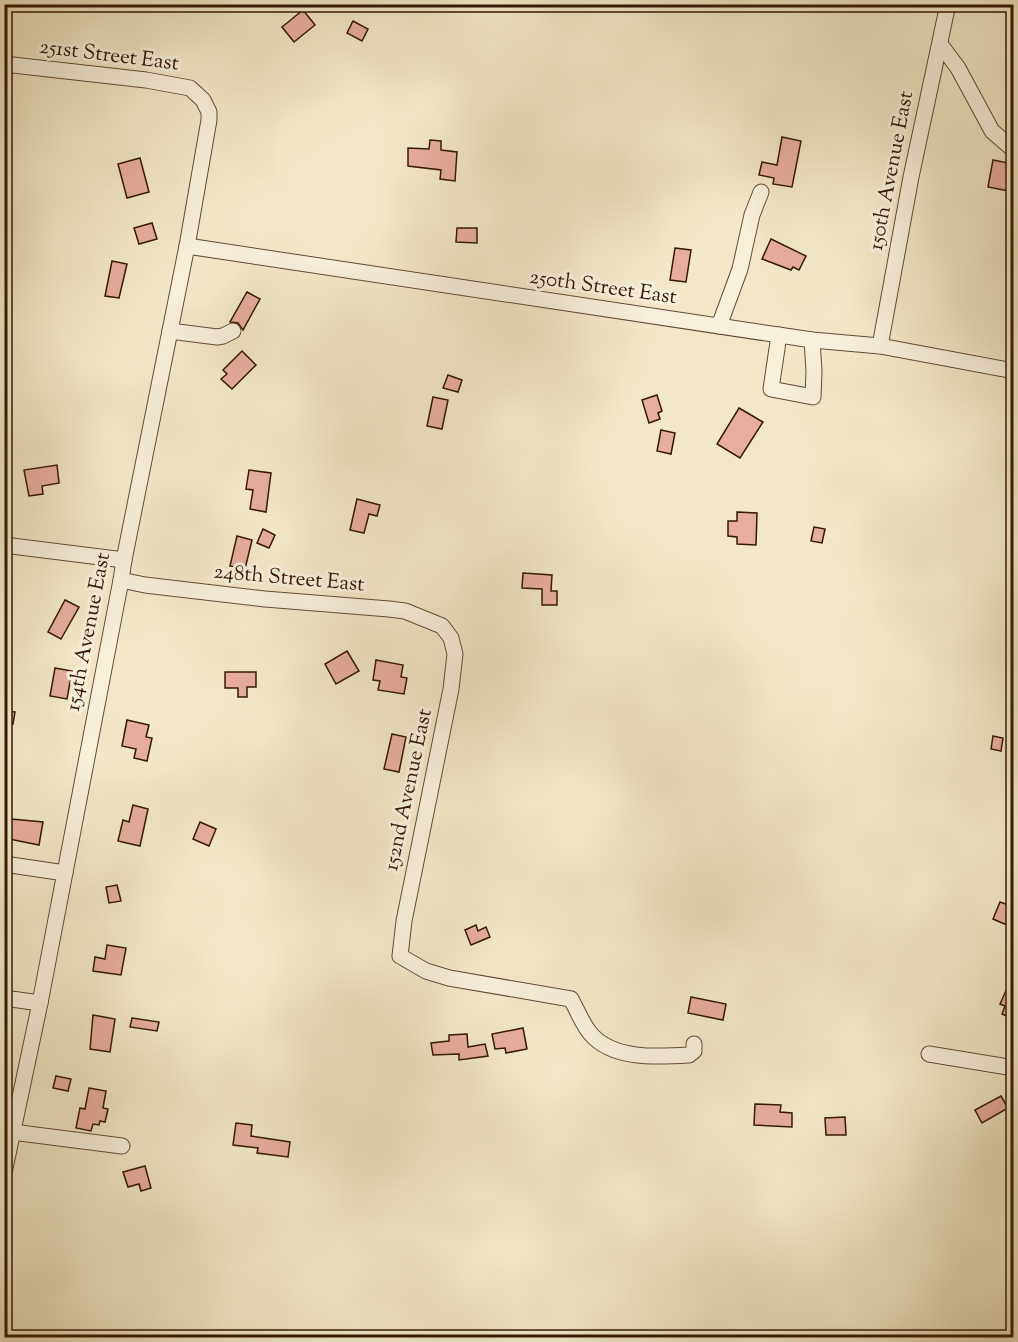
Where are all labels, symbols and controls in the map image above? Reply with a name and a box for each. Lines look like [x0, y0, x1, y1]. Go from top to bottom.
street label: 251st Street East [37, 33, 181, 79]
street label: 150th Avenue East [862, 89, 922, 253]
street label: 250th Street East [527, 263, 679, 313]
street label: 154th Avenue East [59, 550, 119, 714]
street label: 248th Street East [212, 557, 366, 601]
street label: 152nd Avenue East [377, 706, 441, 874]

